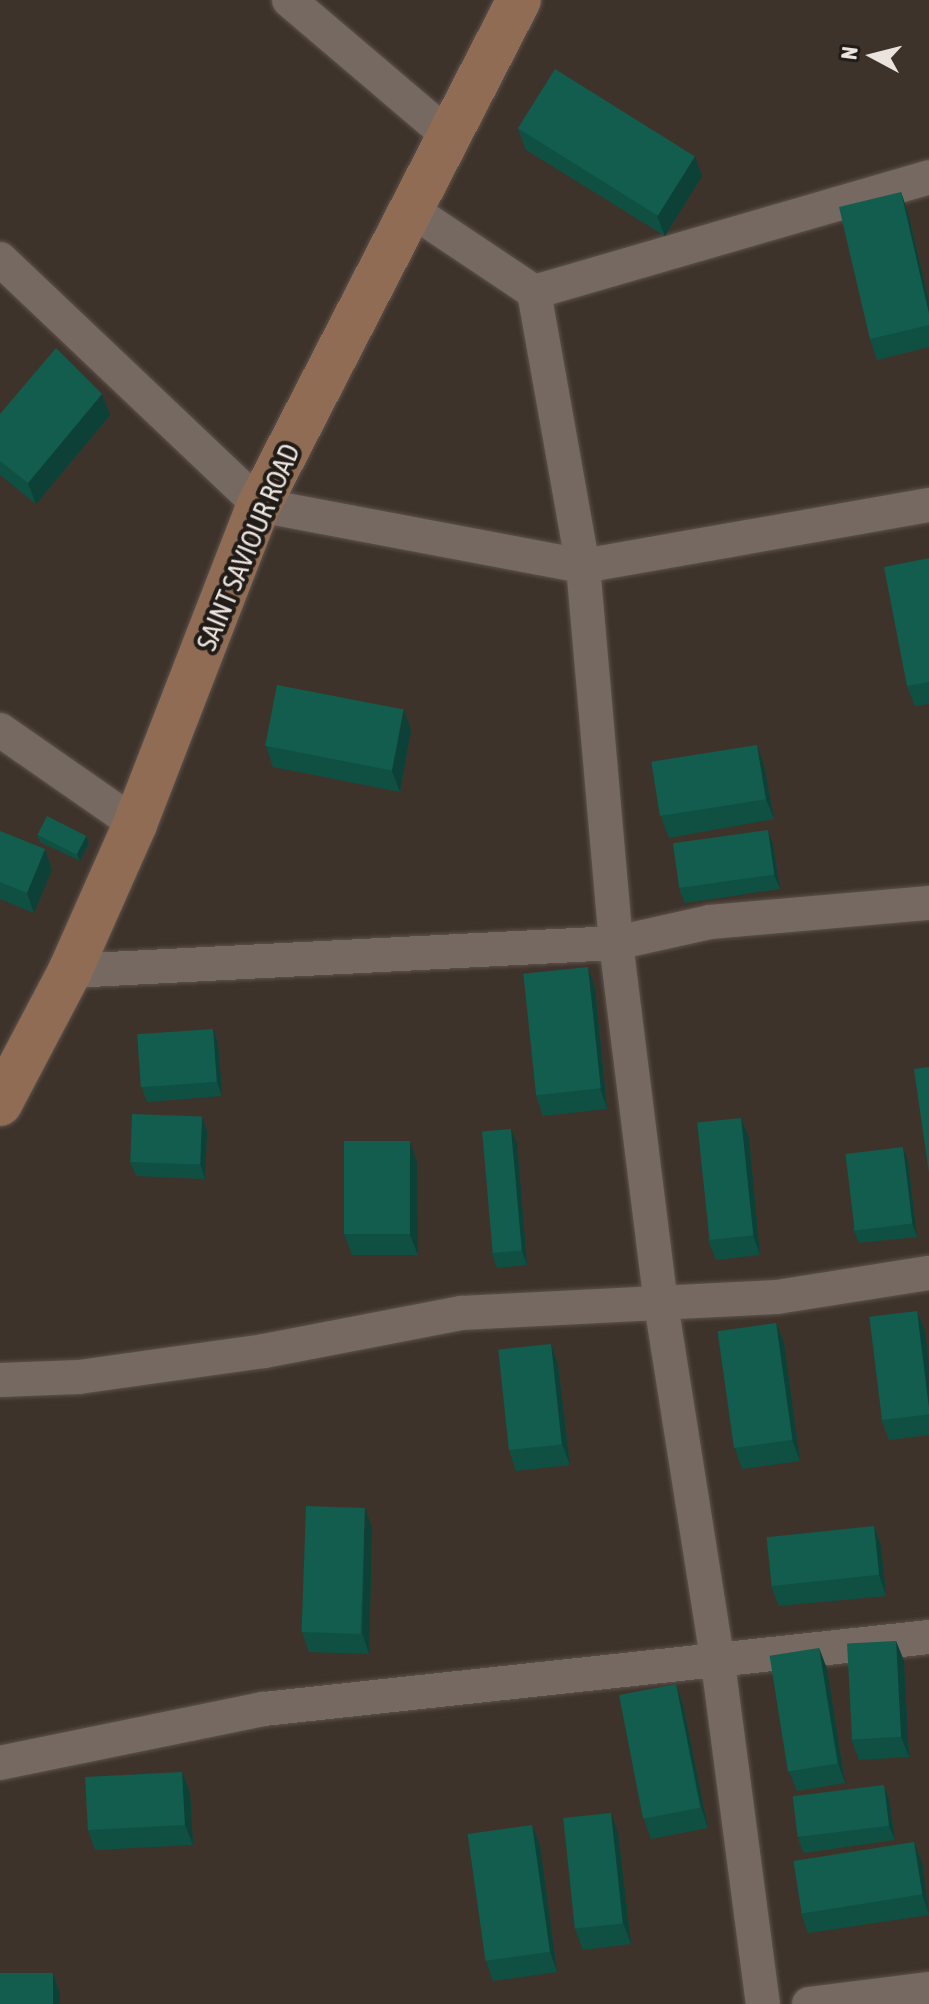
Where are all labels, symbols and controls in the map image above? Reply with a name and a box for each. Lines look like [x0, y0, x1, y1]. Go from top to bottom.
north arrow [833, 16, 913, 96]
text: N [835, 45, 863, 61]
street label: SAINT SAVIOUR ROAD [189, 439, 307, 655]

